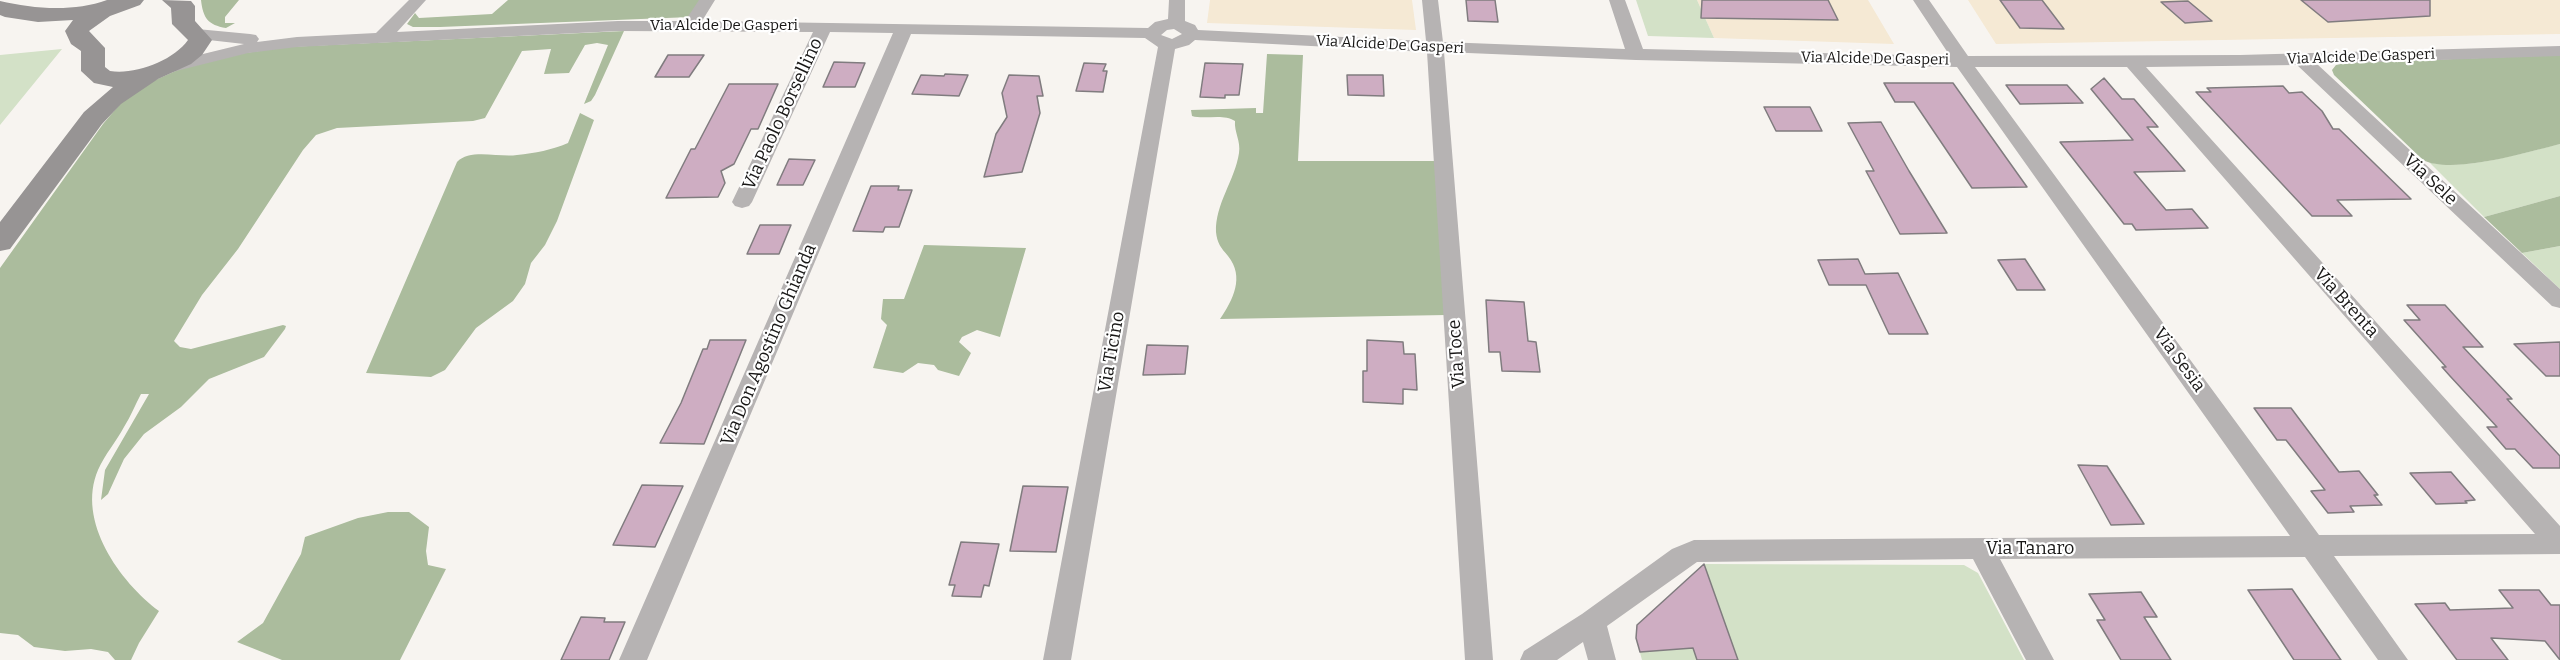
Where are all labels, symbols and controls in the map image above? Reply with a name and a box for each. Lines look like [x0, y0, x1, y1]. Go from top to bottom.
street label: Via Alcide De Gasperi [650, 17, 798, 35]
street label: Via Alcide De Gasperi [1316, 32, 1464, 58]
street label: Via Paolo Borsellino [738, 35, 828, 193]
street label: Via Alcide De Gasperi [2287, 45, 2435, 69]
street label: Via Alcide De Gasperi [1801, 49, 1949, 69]
street label: Via Sele [2399, 150, 2461, 210]
street label: Via Don Agostino Ghianda [717, 241, 821, 449]
street label: Via Brenta [2309, 264, 2383, 342]
street label: Via Ticino [1094, 310, 1130, 394]
street label: Via Toce [1444, 319, 1470, 389]
street label: Via Sesia [2148, 324, 2210, 396]
street label: Via Tanaro [1986, 538, 2074, 560]

